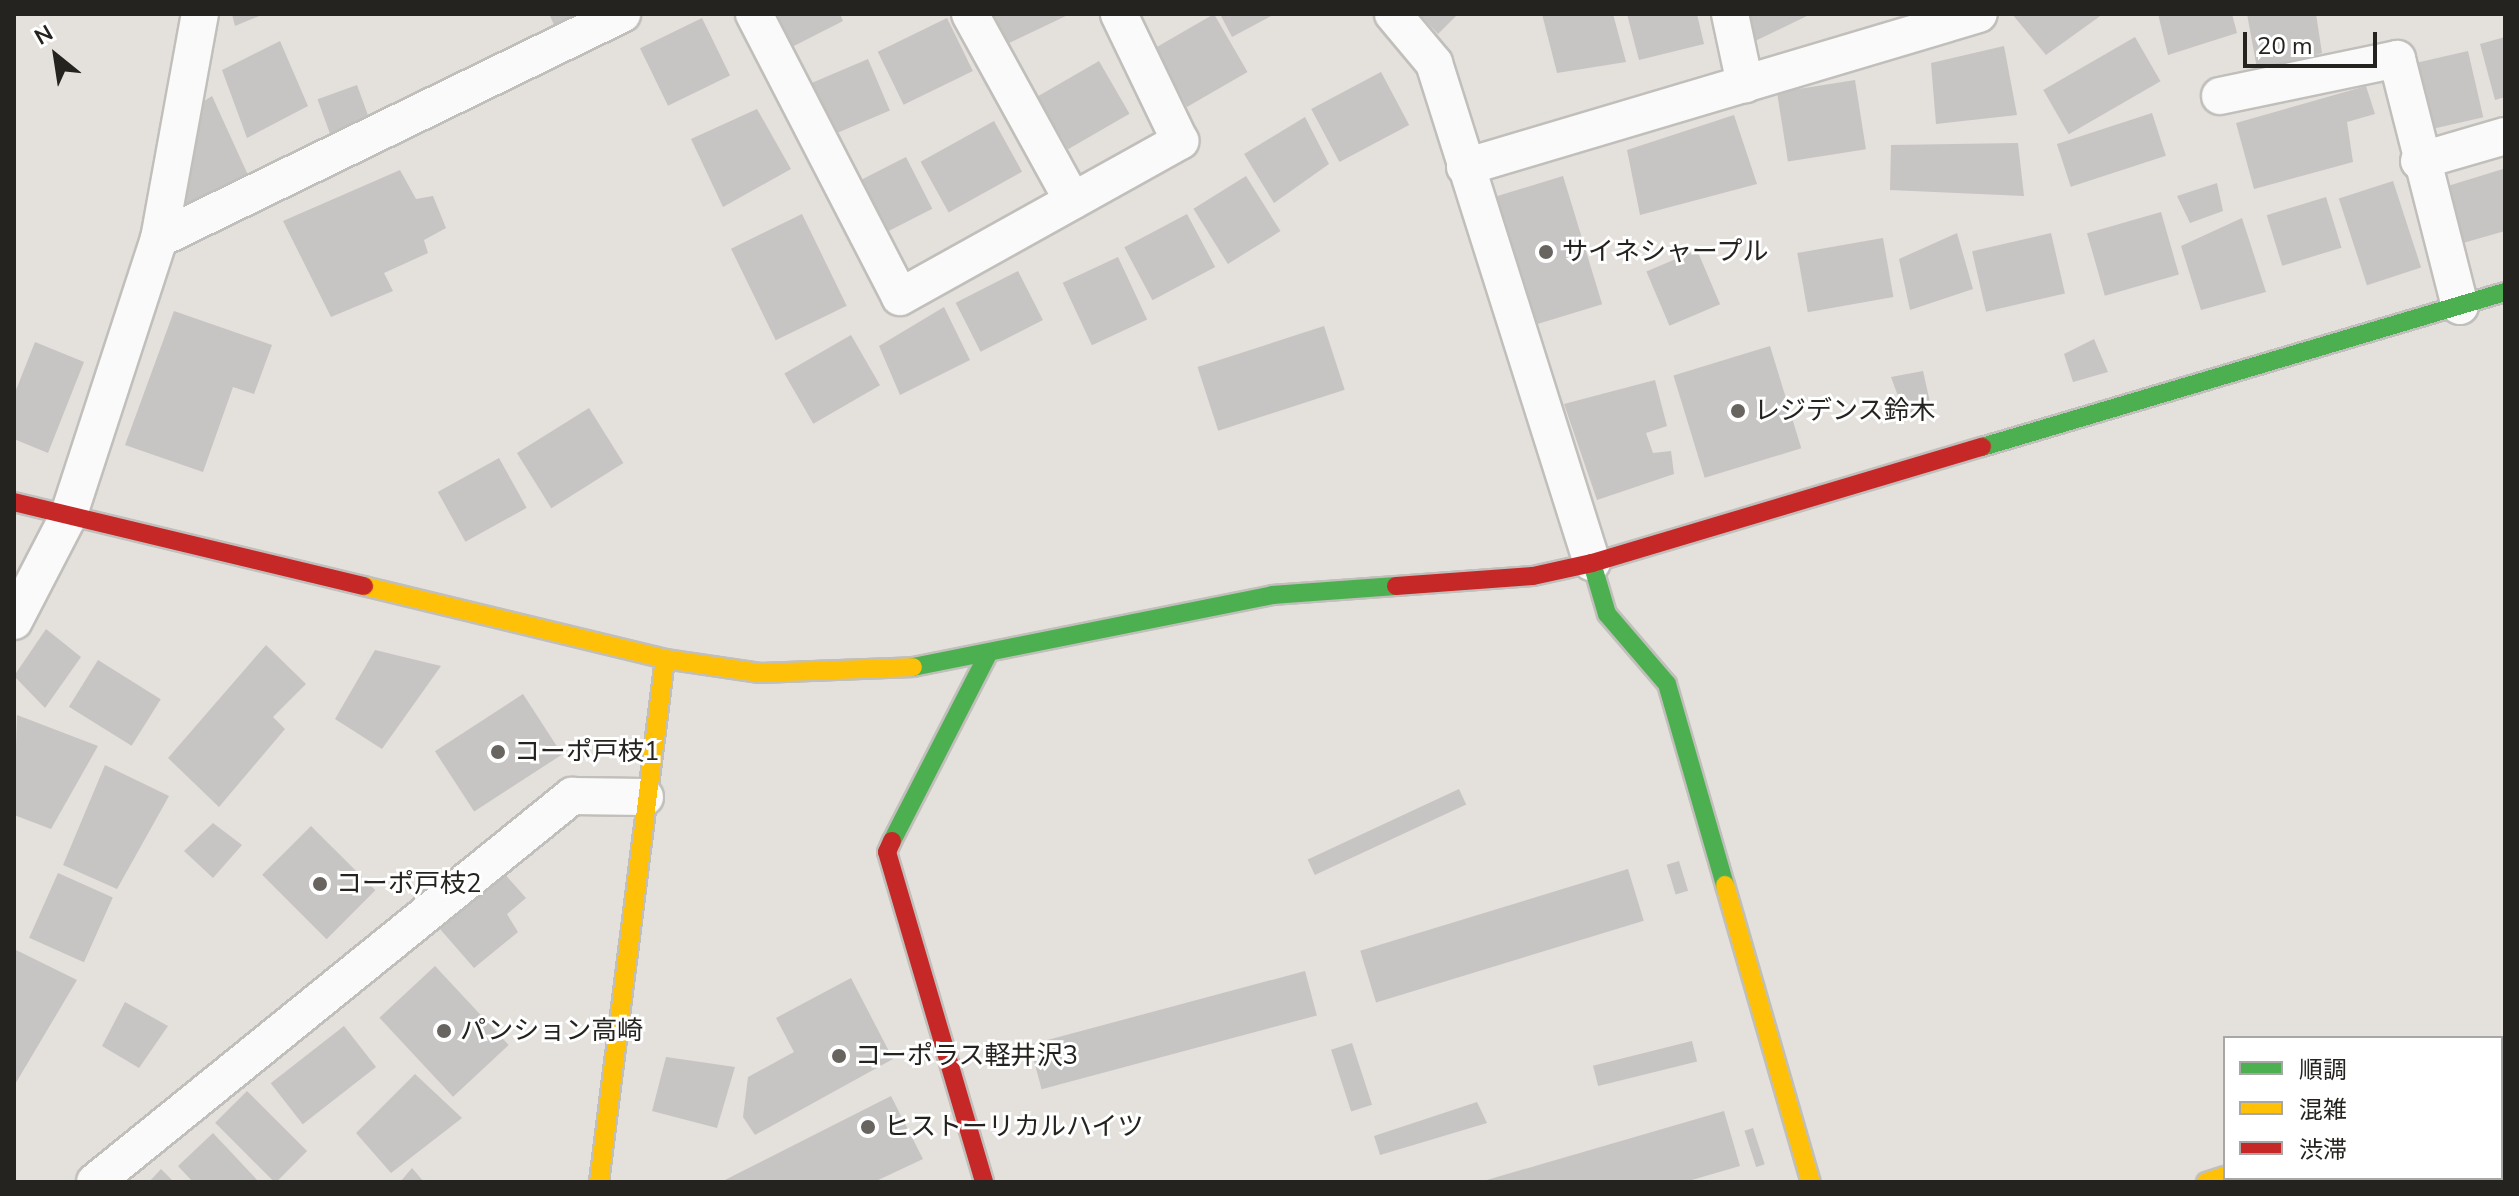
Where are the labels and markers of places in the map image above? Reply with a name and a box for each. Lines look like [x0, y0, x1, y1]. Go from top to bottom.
place label: サイネシャープル [1562, 236, 1770, 268]
marker: サイネシャープル [1537, 243, 1555, 261]
place label: レジデンス鈴木 [1754, 395, 1936, 427]
marker: レジデンス鈴木 [1729, 402, 1747, 420]
place label: コーポ戸枝1 [514, 736, 660, 768]
marker: コーポ戸枝1 [489, 743, 507, 761]
place label: コーポ戸枝2 [336, 868, 482, 900]
marker: コーポ戸枝2 [311, 875, 329, 893]
place label: パンション高崎 [460, 1015, 642, 1047]
marker: パンション高崎 [435, 1022, 453, 1040]
place label: コーポラス軽井沢3 [855, 1040, 1079, 1072]
marker: コーポラス軽井沢3 [830, 1047, 848, 1065]
place label: ヒストーリカルハイツ [884, 1111, 1144, 1143]
marker: ヒストーリカルハイツ [859, 1118, 877, 1136]

